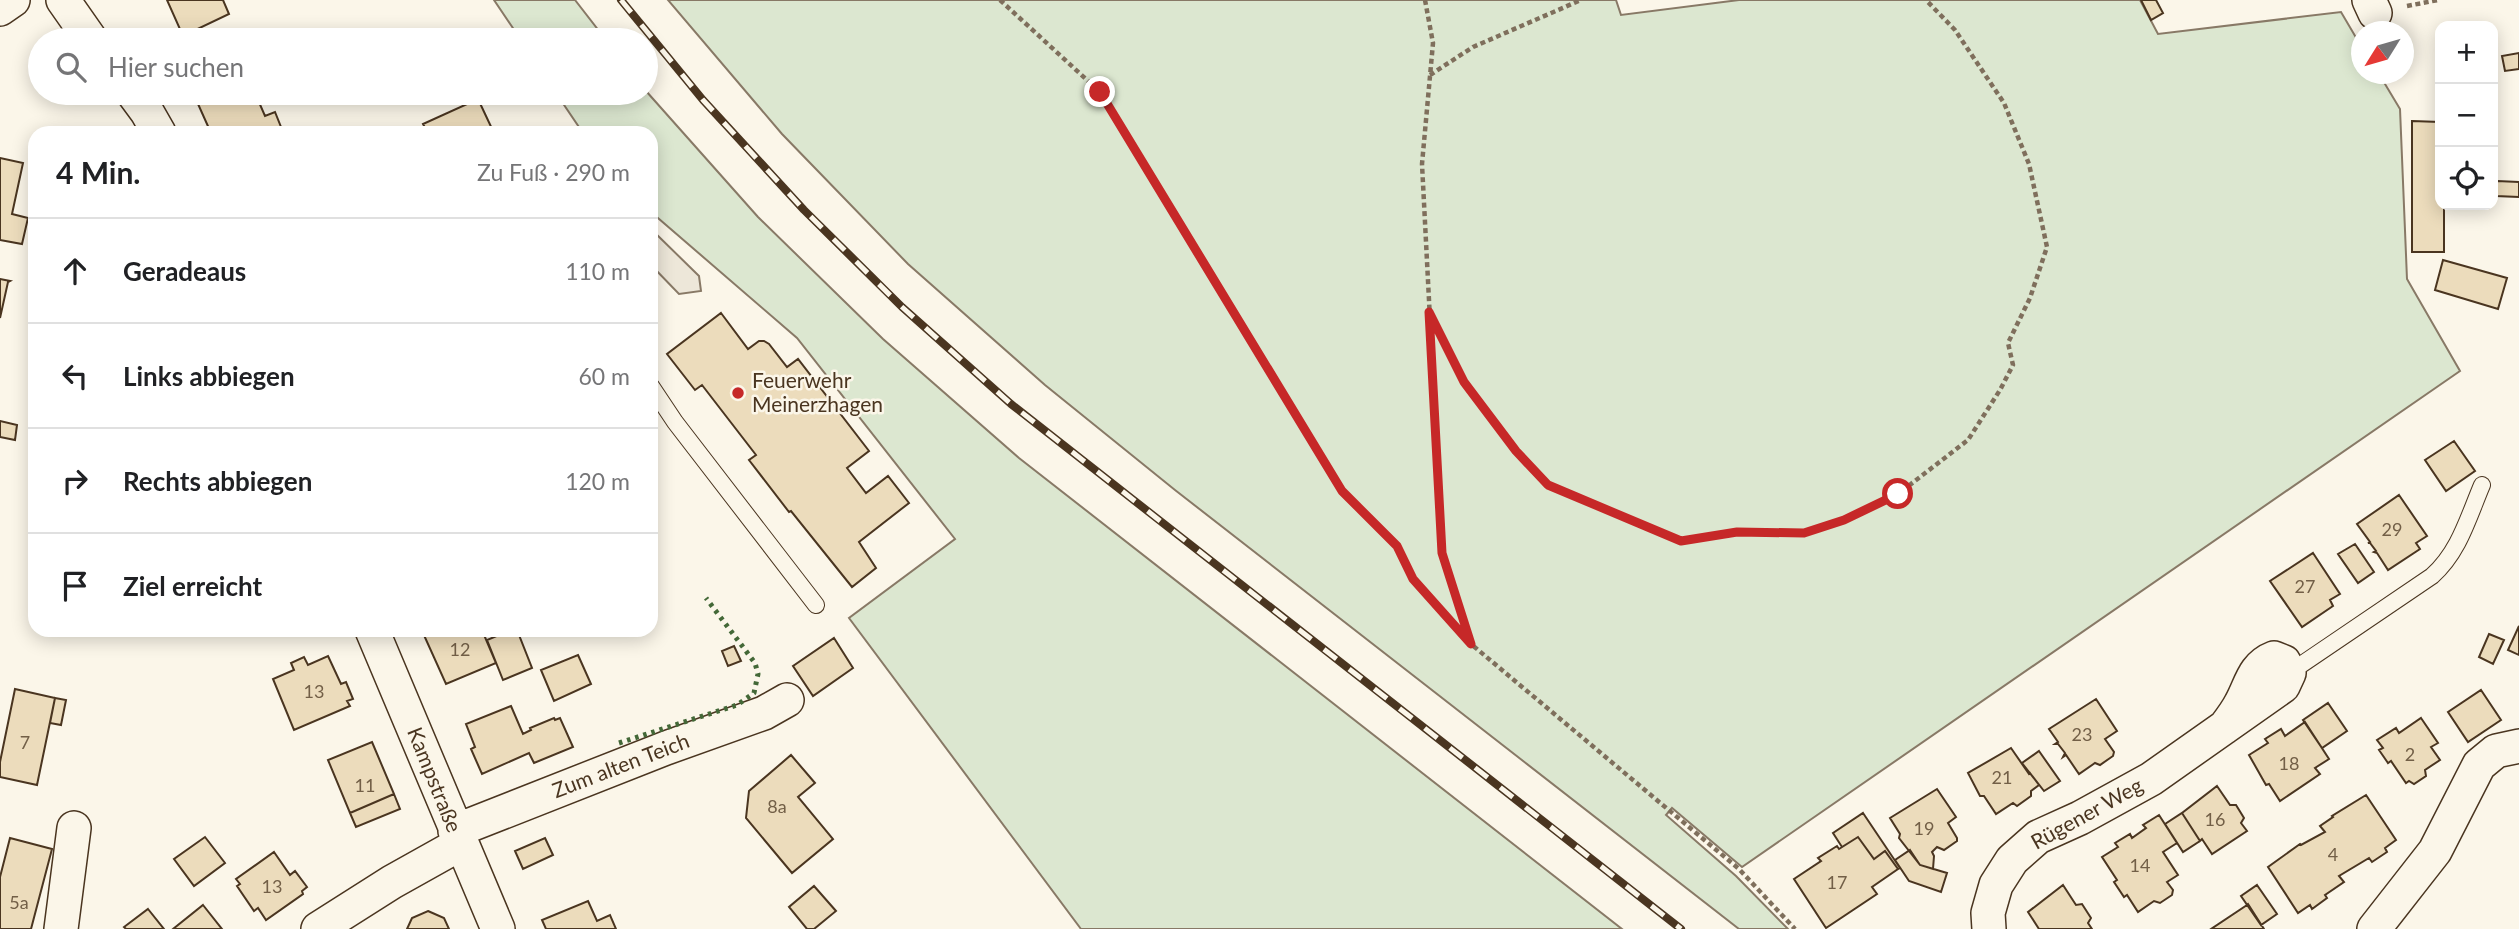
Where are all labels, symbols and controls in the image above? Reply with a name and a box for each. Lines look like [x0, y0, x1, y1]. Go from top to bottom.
north arrow [2351, 21, 2414, 84]
map controls [2435, 21, 2498, 210]
button: + [2435, 21, 2498, 84]
search box [28, 28, 658, 105]
icon: search [52, 48, 90, 86]
text: Hier suchen [108, 51, 244, 83]
route end [1084, 76, 1115, 107]
button: − [2435, 84, 2498, 147]
button: locate [2435, 147, 2498, 210]
text: 4 Min. [56, 154, 141, 190]
text: Zu Fuß · 290 m [477, 158, 630, 186]
icon: ahead [56, 252, 94, 290]
text: Geradeaus [123, 255, 246, 287]
text: 110 m [565, 257, 630, 285]
icon: left [56, 357, 94, 395]
text: Links abbiegen [123, 360, 295, 392]
text: 60 m [579, 362, 630, 390]
place label: Feuerwehr Meinerzhagen [752, 367, 883, 416]
marker: Feuerwehr Meinerzhagen [730, 385, 746, 401]
icon: right [56, 462, 94, 500]
text: Rechts abbiegen [123, 465, 312, 497]
text: 120 m [565, 467, 630, 495]
route start [1882, 478, 1913, 509]
house number: 29 [2382, 518, 2402, 540]
icon: arrive [56, 567, 94, 605]
text: Ziel erreicht [123, 570, 262, 602]
house number: 27 [2295, 575, 2315, 597]
house number: 12 [450, 638, 470, 660]
house number: 13 [304, 680, 324, 702]
street label: Kampstraße [403, 723, 468, 836]
house number: 23 [2072, 723, 2092, 745]
street label: Zum alten Teich [548, 727, 692, 802]
house number: 7 [20, 731, 30, 753]
house number: 2 [2405, 743, 2415, 765]
house number: 18 [2279, 752, 2299, 774]
house number: 21 [1992, 766, 2012, 788]
street label: Rügener Weg [2026, 772, 2147, 854]
house number: 11 [355, 774, 375, 796]
house number: 8a [767, 795, 787, 817]
house number: 16 [2205, 808, 2225, 830]
house number: 19 [1914, 817, 1934, 839]
house number: 4 [2328, 843, 2338, 865]
house number: 14 [2130, 854, 2150, 876]
house number: 17 [1827, 871, 1847, 893]
house number: 13 [262, 875, 282, 897]
house number: 5a [9, 891, 29, 913]

